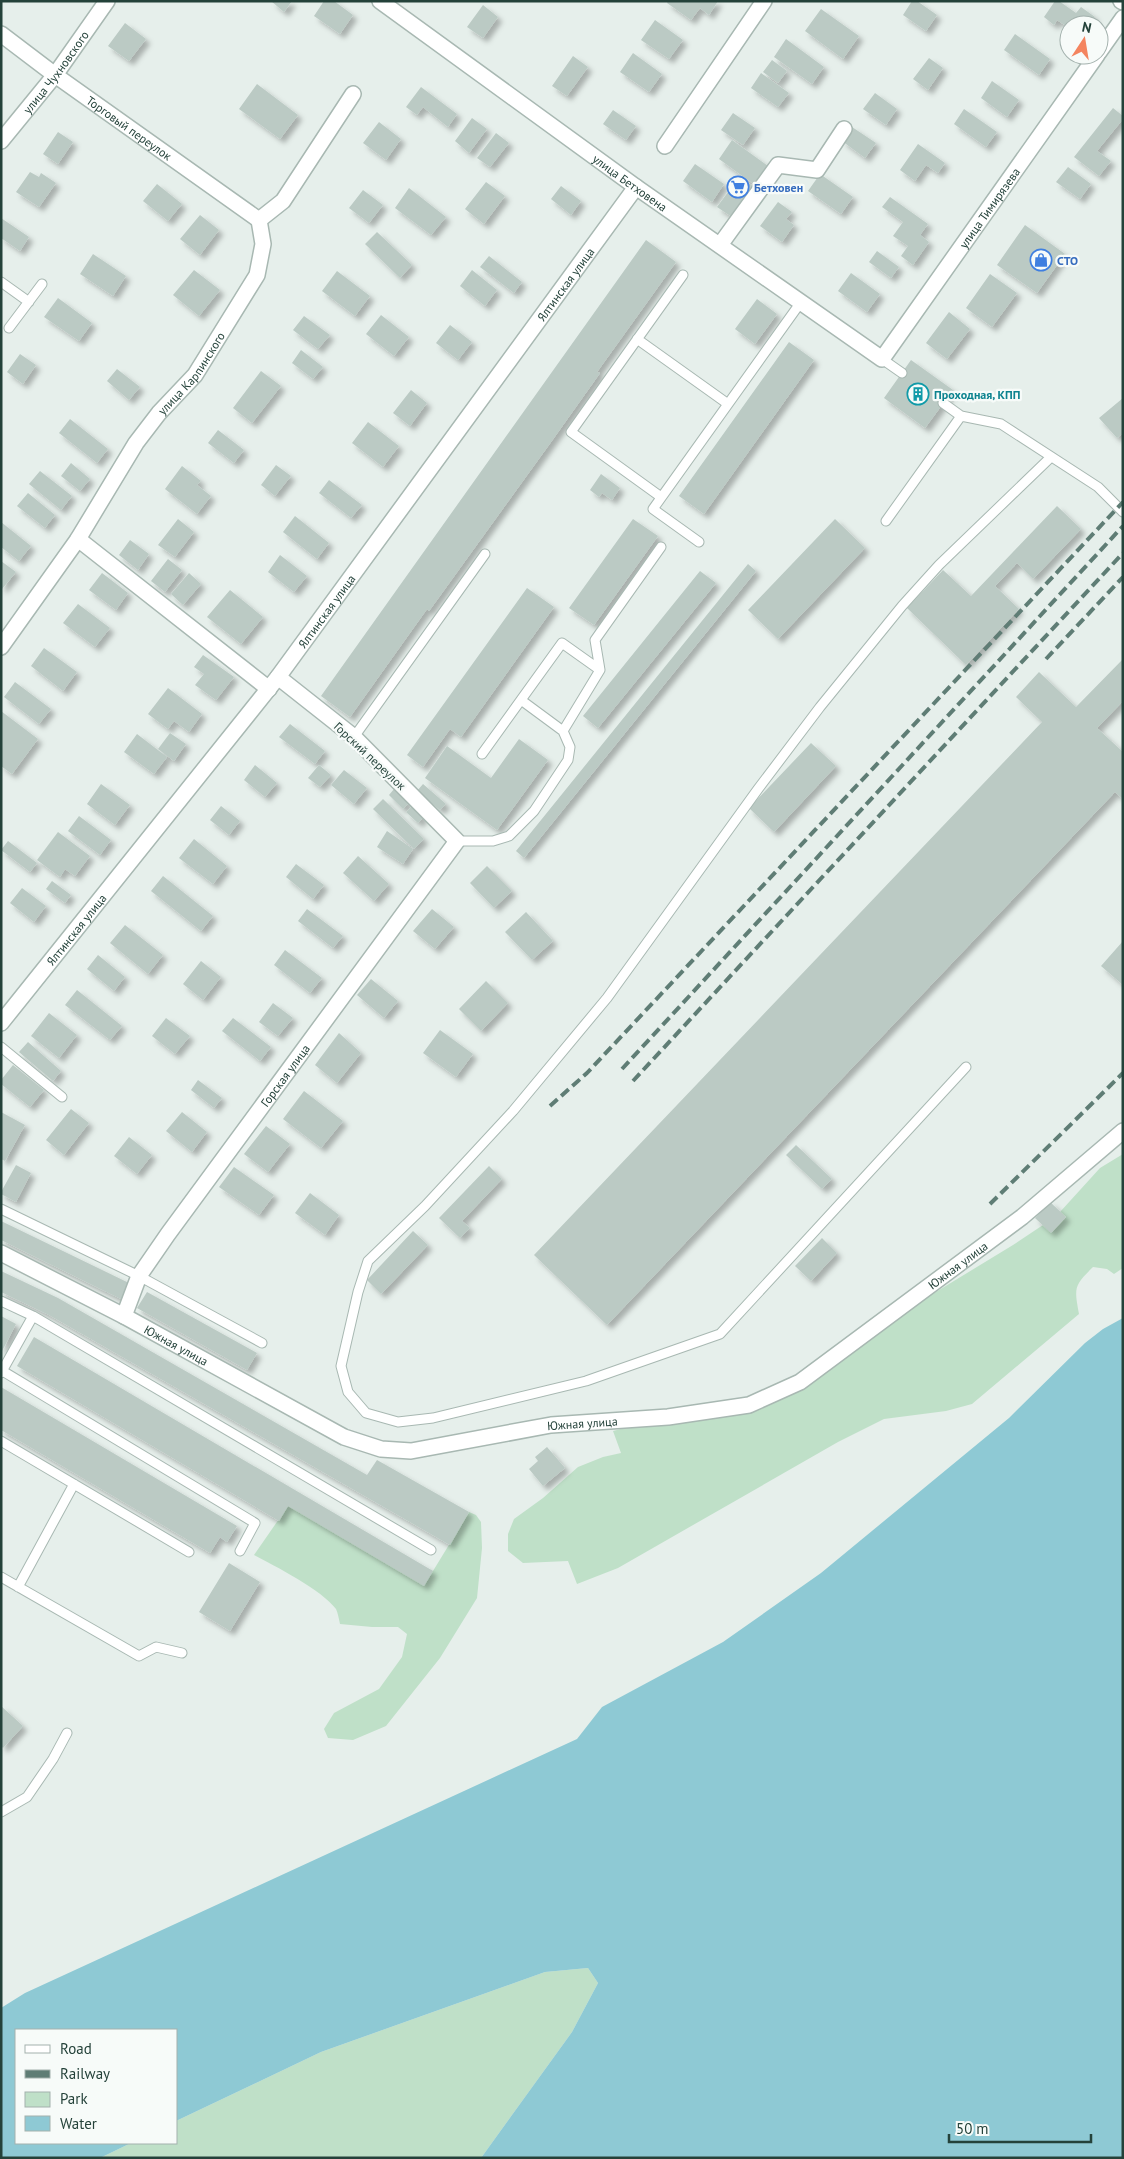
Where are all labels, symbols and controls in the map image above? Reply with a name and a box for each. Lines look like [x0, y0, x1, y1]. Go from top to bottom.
north arrow [1059, 15, 1109, 65]
text: N [1080, 18, 1093, 37]
street label: улица Чухновского [19, 28, 91, 116]
street label: Торговый переулок [84, 92, 175, 163]
street label: улица Бетховена [590, 151, 670, 214]
street label: улица Тимирязева [955, 164, 1023, 251]
supermarket icon: Бетховен [726, 175, 750, 199]
place label: Бетховен [754, 180, 803, 195]
street label: Ялтинская улица [533, 244, 597, 324]
shop icon: СТО [1029, 248, 1053, 272]
place label: СТО [1057, 253, 1078, 268]
street label: улица Карпинского [154, 329, 228, 418]
building icon: Проходная, КПП [906, 382, 930, 406]
place label: Проходная, КПП [934, 387, 1020, 402]
street label: Ялтинская улица [294, 571, 358, 651]
street label: Горский переулок [331, 719, 409, 793]
street label: Ялтинская улица [43, 891, 109, 968]
street label: Горская улица [257, 1041, 313, 1109]
street label: Южная улица [925, 1238, 990, 1292]
street label: Южная улица [142, 1321, 211, 1368]
street label: Южная улица [547, 1413, 618, 1433]
legend [15, 2029, 178, 2144]
text: Road [60, 2039, 92, 2058]
text: Railway [60, 2064, 110, 2083]
text: Park [60, 2089, 88, 2108]
scale bar [949, 2112, 1092, 2144]
text: Water [60, 2114, 97, 2133]
text: 50 m [956, 2119, 989, 2138]

